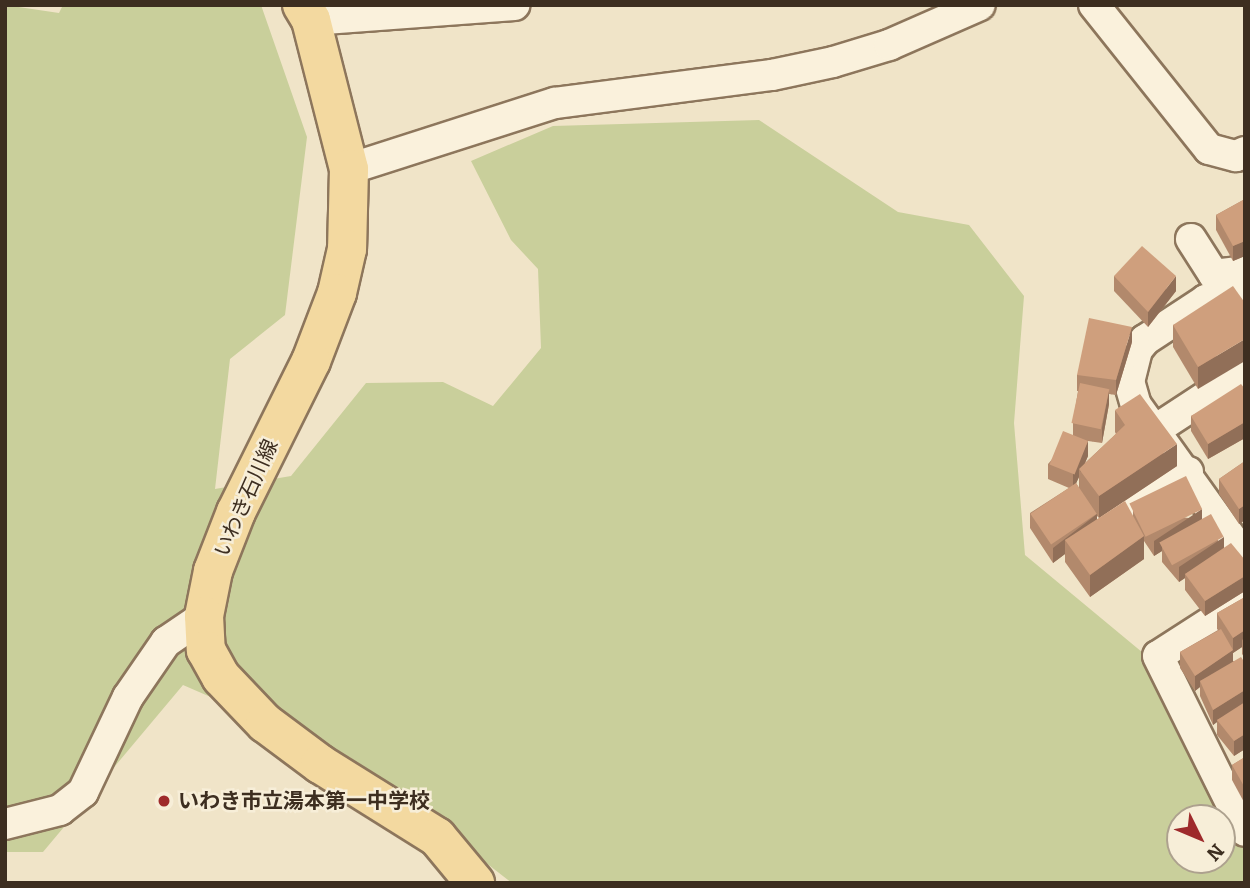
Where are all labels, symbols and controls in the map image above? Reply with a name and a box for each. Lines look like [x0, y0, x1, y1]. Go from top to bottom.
street label: いわき石川線 [209, 435, 283, 561]
place label: いわき市立湯本第一中学校 [178, 788, 430, 814]
marker: いわき市立湯本第一中学校 [156, 793, 172, 809]
north arrow [1166, 804, 1236, 874]
text: N [1202, 839, 1229, 866]

